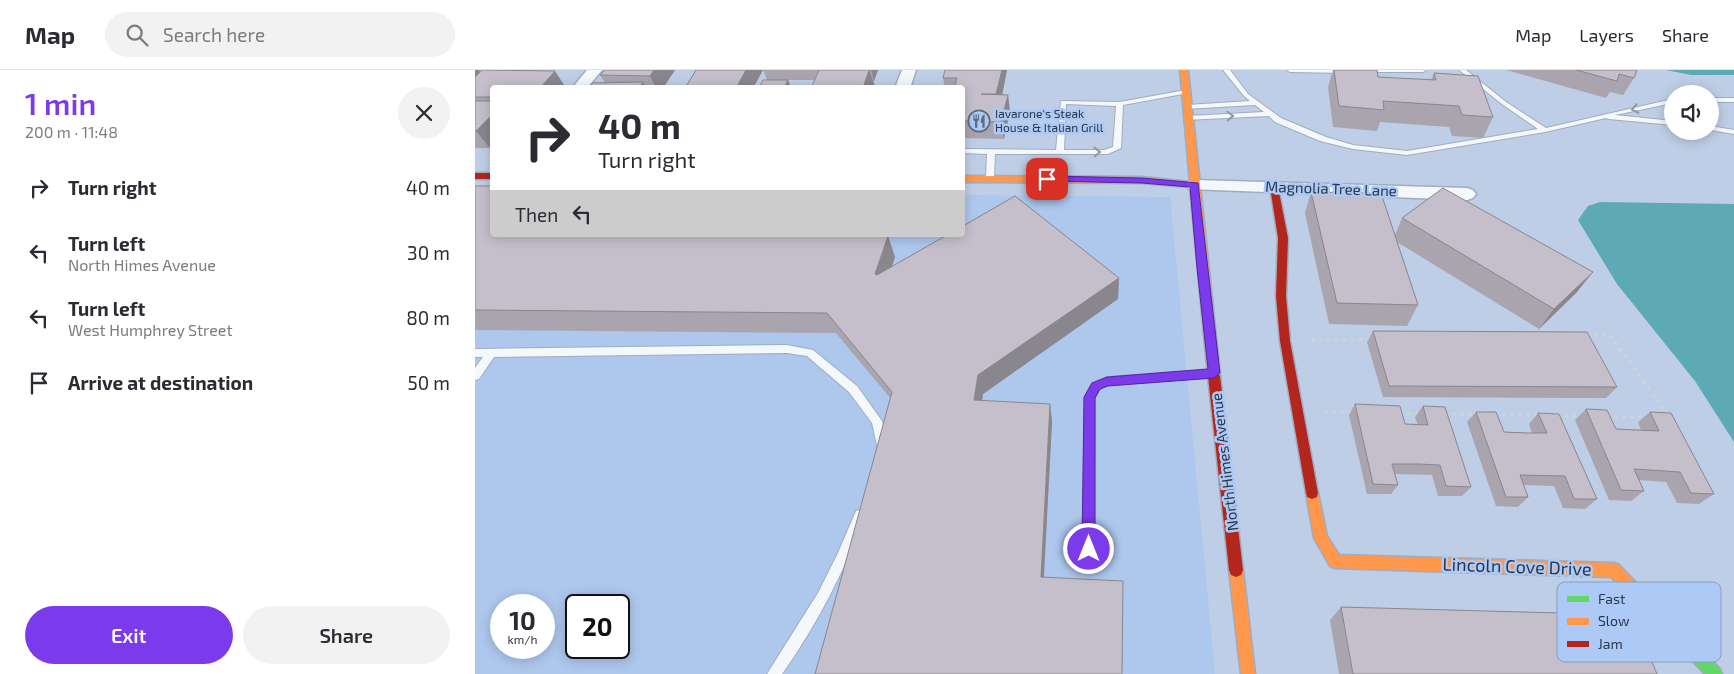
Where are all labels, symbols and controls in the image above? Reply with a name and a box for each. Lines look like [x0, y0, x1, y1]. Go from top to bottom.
search box [105, 12, 455, 57]
text: Map [25, 20, 75, 49]
icon: search [123, 21, 151, 49]
text: Search here [163, 23, 265, 46]
text: Map [1515, 24, 1551, 46]
text: Layers [1579, 24, 1634, 46]
text: Share [1662, 24, 1709, 46]
text: 1 min [25, 85, 96, 121]
map controls [1664, 85, 1719, 140]
button: sound [1664, 85, 1719, 140]
button: close [398, 87, 450, 139]
one-way arrow [1631, 103, 1640, 114]
text: 40 m [598, 104, 681, 146]
icon: right [515, 105, 580, 170]
place label: Iavarone's Steak House & Italian Grill [995, 106, 1104, 134]
restaurant icon: Iavarone's Steak House & Italian Grill [967, 109, 991, 133]
one-way arrow [1226, 110, 1234, 121]
text: 200 m · 11:48 [25, 122, 118, 141]
text: Turn right [598, 146, 696, 172]
one-way arrow [1093, 147, 1101, 157]
pin [1026, 158, 1068, 200]
icon: arrive [1033, 165, 1061, 193]
icon: right [25, 174, 53, 202]
text: Turn right [68, 176, 156, 199]
text: 40 m [406, 176, 450, 199]
street label: Magnolia Tree Lane [1265, 177, 1397, 199]
icon: left [568, 200, 596, 228]
text: Then [515, 203, 558, 226]
text: Turn left [68, 232, 145, 255]
icon: left [25, 239, 53, 267]
text: 30 m [407, 241, 450, 264]
text: North Himes Avenue [68, 255, 216, 274]
text: Turn left [68, 297, 145, 320]
icon: left [25, 304, 53, 332]
text: 80 m [406, 306, 450, 329]
text: West Humphrey Street [68, 320, 233, 339]
icon: arrive [25, 369, 53, 397]
text: Arrive at destination [68, 371, 253, 394]
text: 50 m [407, 371, 450, 394]
street label: North Himes Avenue [1207, 392, 1241, 532]
position arrow [1062, 522, 1114, 574]
street label: Lincoln Cove Drive [1442, 552, 1592, 580]
legend [1557, 582, 1721, 662]
text: Fast [1598, 590, 1625, 607]
speed limit sign: 20 [565, 594, 630, 659]
text: 10 [509, 605, 536, 635]
button: Exit [25, 606, 233, 664]
button: Share [243, 606, 450, 664]
text: Slow [1598, 612, 1630, 629]
text: km/h [508, 632, 537, 646]
text: Jam [1598, 635, 1623, 652]

